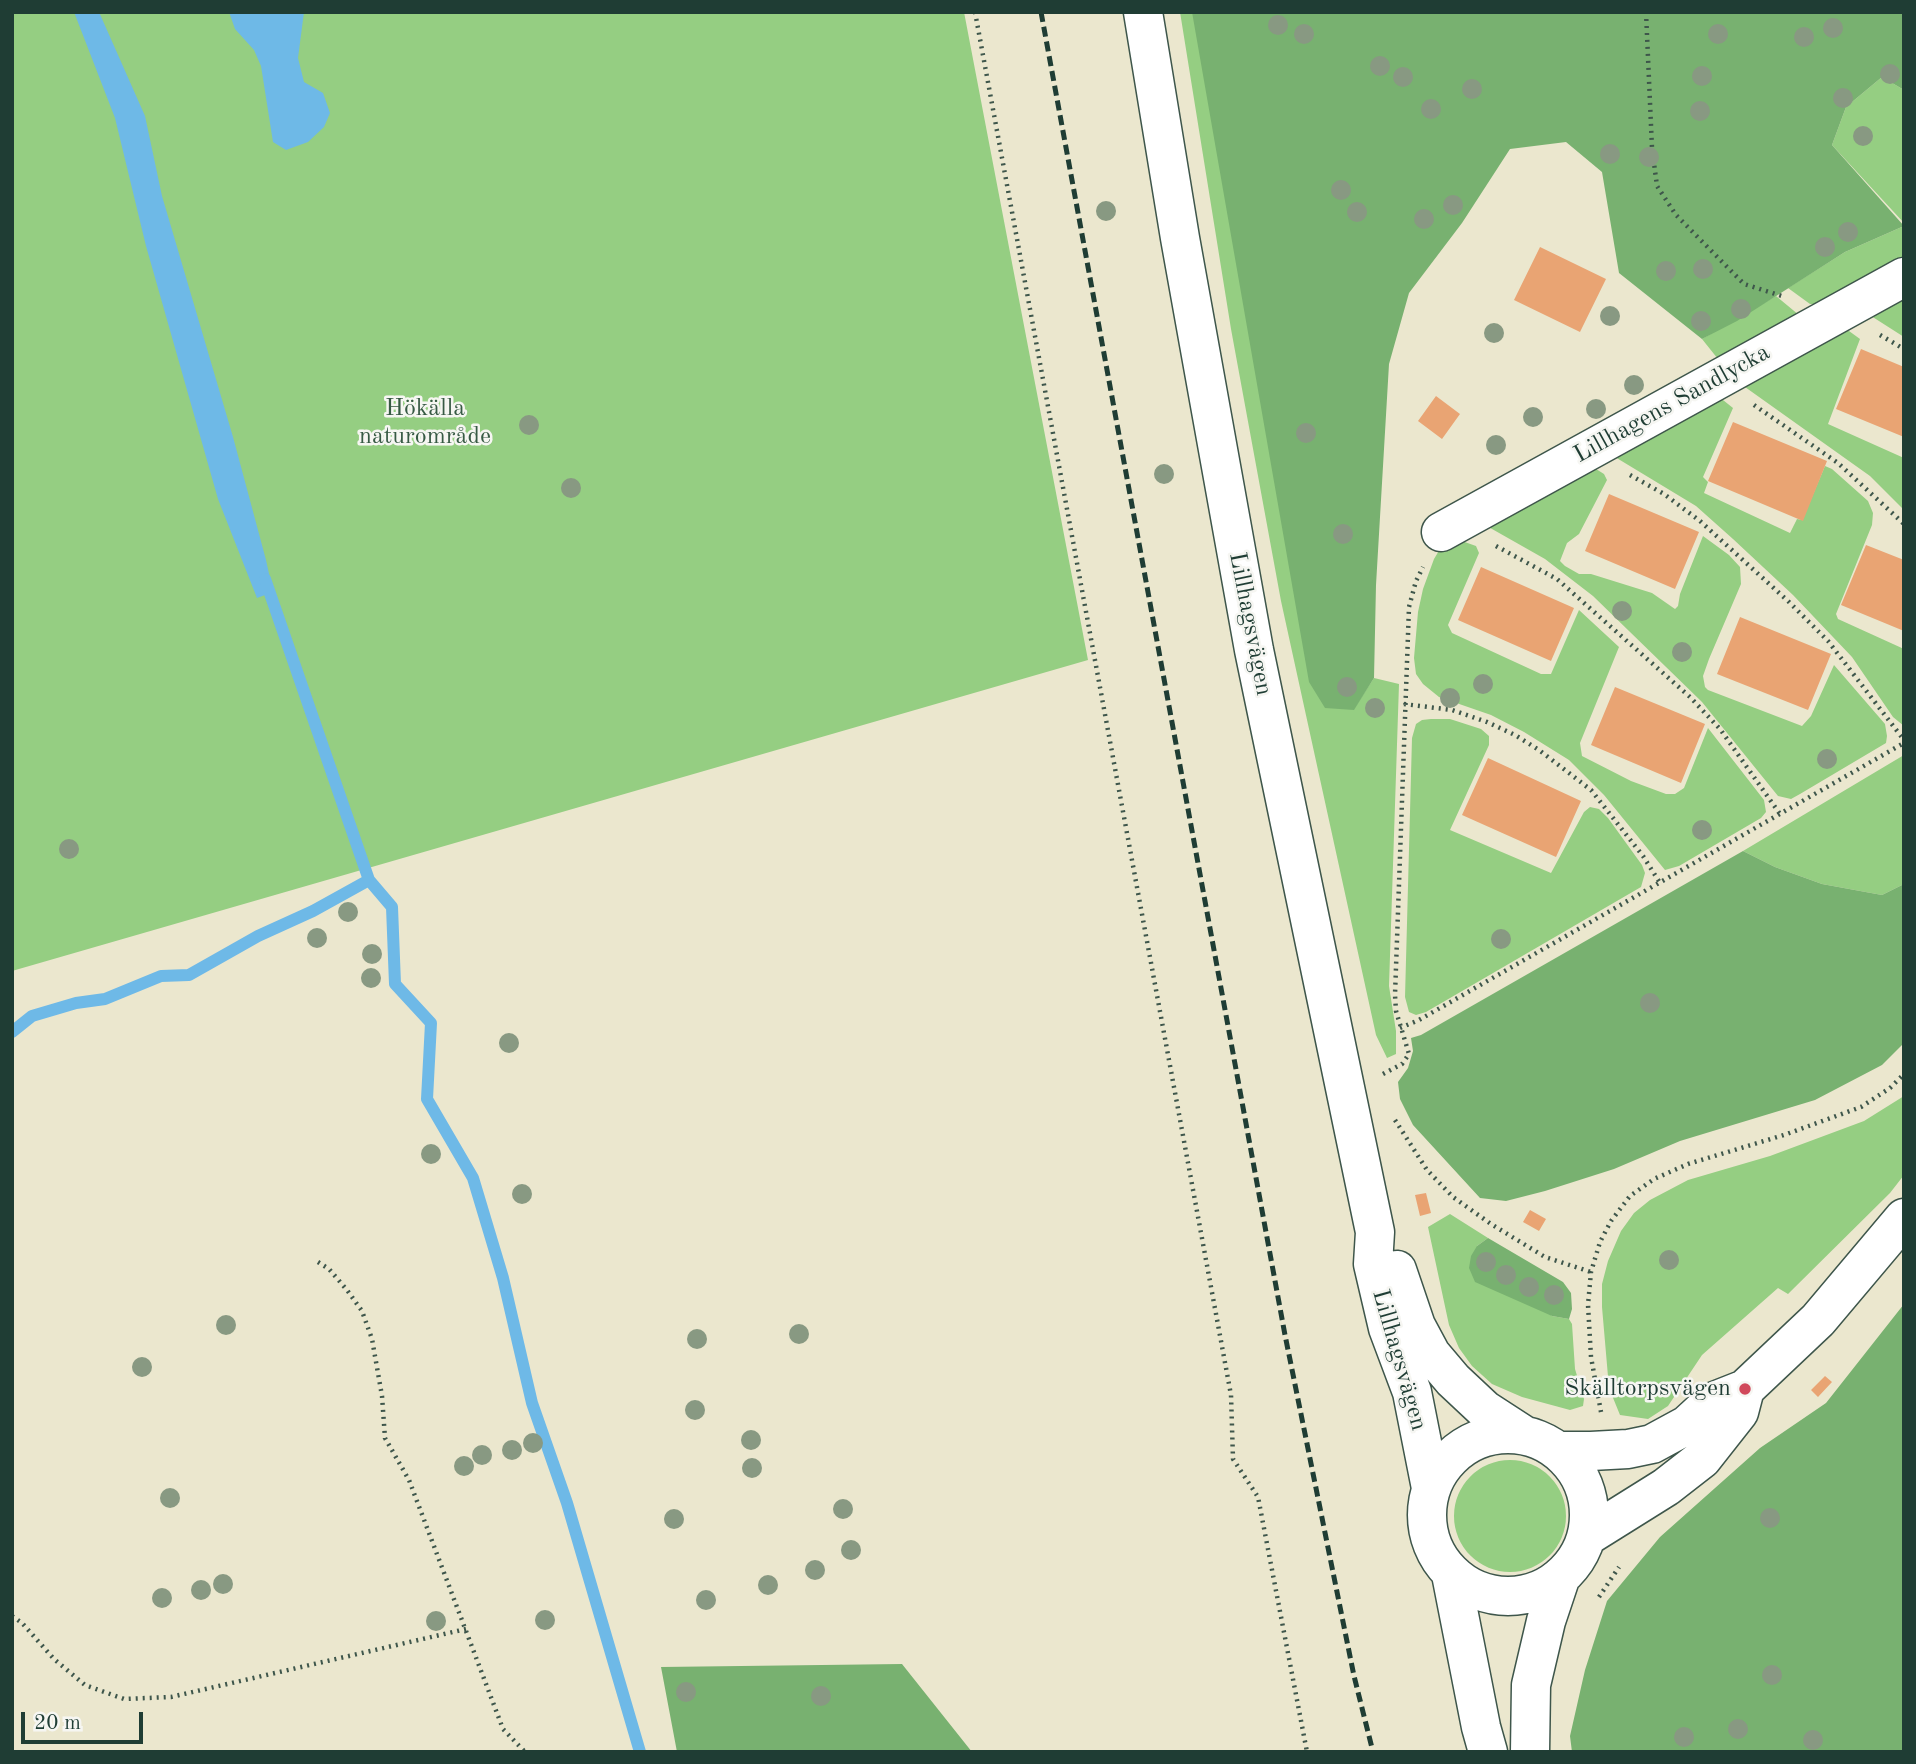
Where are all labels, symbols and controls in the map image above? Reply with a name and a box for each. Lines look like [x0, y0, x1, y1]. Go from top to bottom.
street label: Lillhagens Sandlycka [1569, 338, 1775, 470]
park label: Hökälla naturområde [359, 395, 491, 451]
street label: Lillhagsvägen [1222, 550, 1278, 698]
street label: Lillhagsvägen [1365, 1286, 1433, 1434]
place label: Skälltorpsvägen [1564, 1375, 1731, 1403]
marker: Skälltorpsvägen [1737, 1381, 1753, 1397]
scale bar [24, 1698, 147, 1742]
text: 20 m [34, 1713, 81, 1734]

